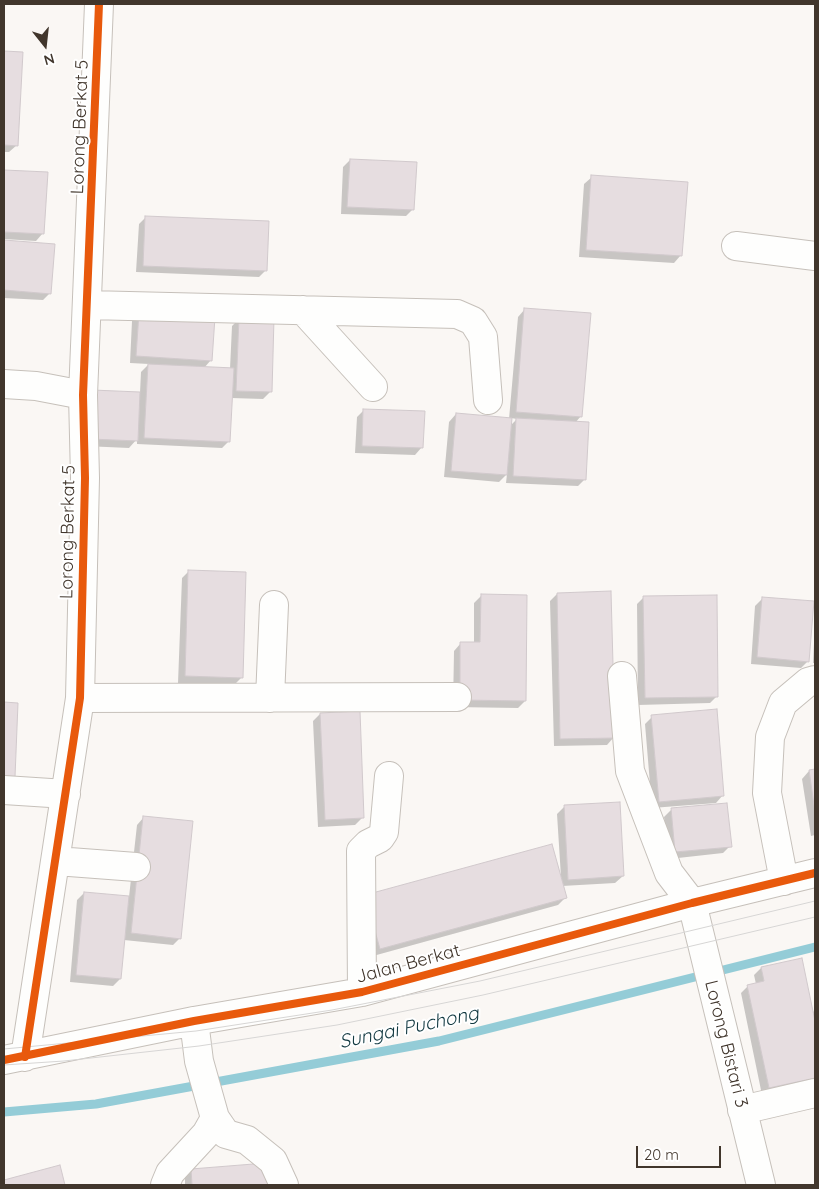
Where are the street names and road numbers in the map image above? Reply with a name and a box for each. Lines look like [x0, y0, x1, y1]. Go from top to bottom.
street label: Lorong Berkat 5 [67, 59, 93, 195]
street label: Lorong Berkat 5 [56, 465, 80, 599]
street label: Jalan Berkat [354, 940, 462, 988]
street label: Lorong Bistari 3 [700, 978, 752, 1110]

